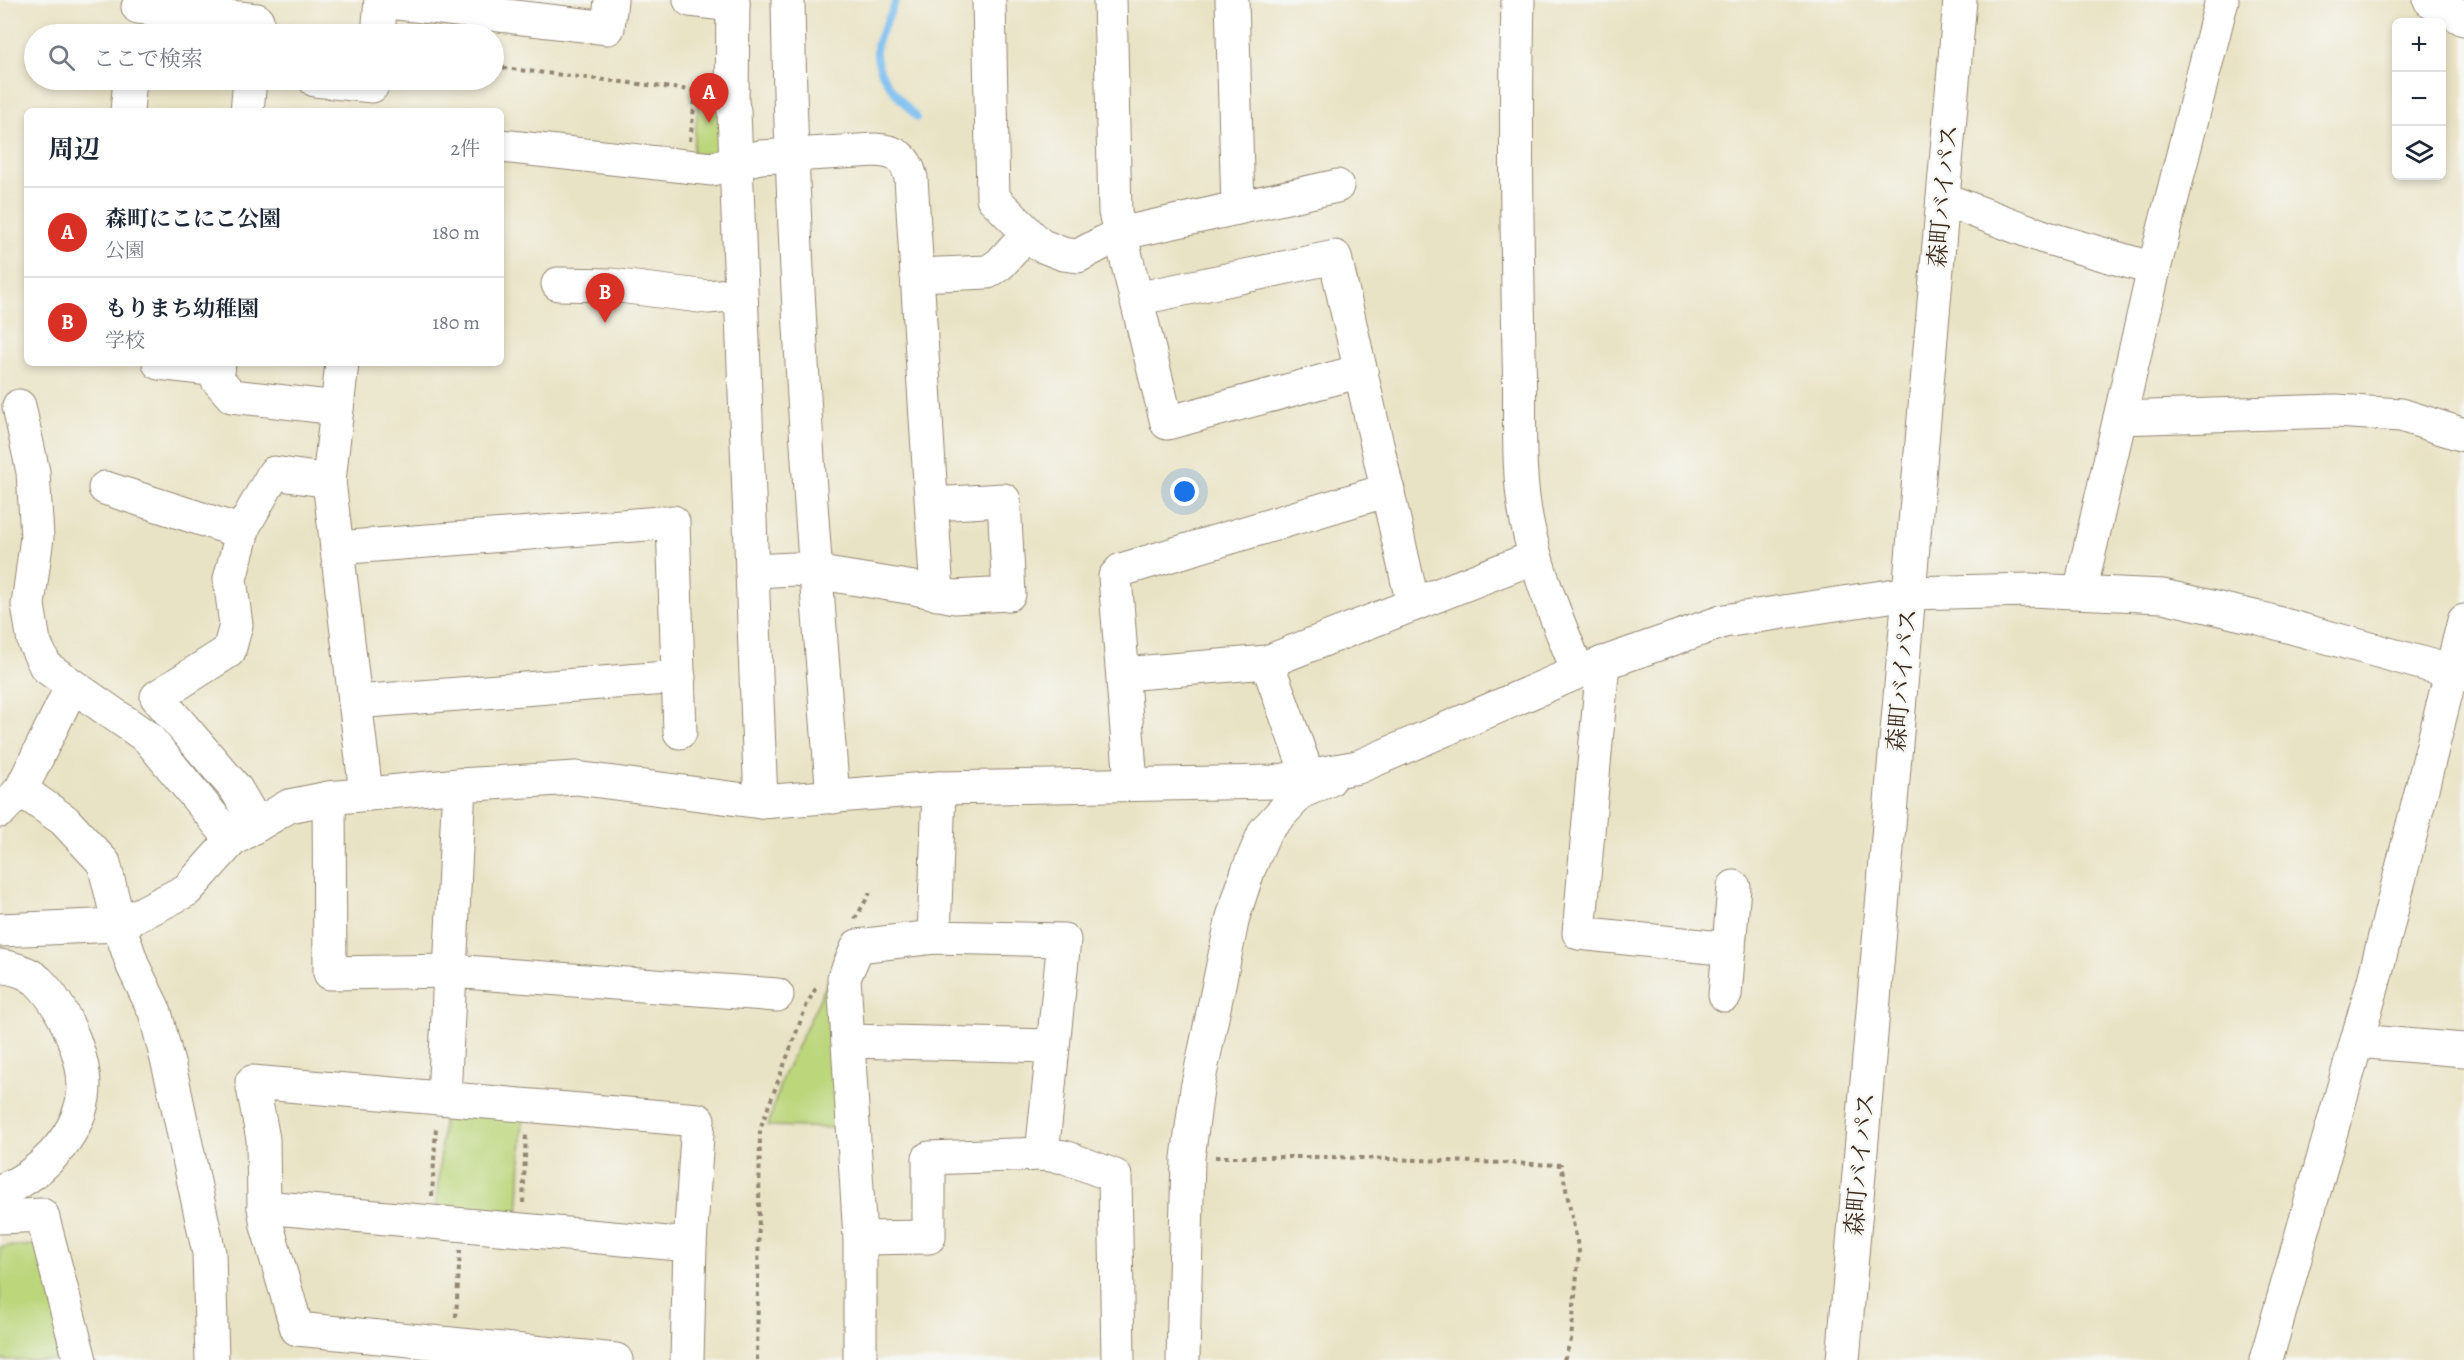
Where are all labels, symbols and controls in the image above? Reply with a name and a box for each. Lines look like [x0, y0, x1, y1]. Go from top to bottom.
map controls [2392, 18, 2446, 180]
button: + [2392, 18, 2446, 72]
search box [24, 24, 504, 90]
icon: search [45, 41, 78, 74]
text: ここで検索 [93, 44, 203, 74]
button: − [2392, 72, 2446, 126]
pin: A [690, 74, 728, 123]
street label: 森町バイパス [1921, 123, 1965, 269]
button: layers [2392, 126, 2446, 180]
text: 周辺 [48, 132, 100, 167]
text: 2件 [451, 135, 480, 162]
text: 森町にこにこ公園 [105, 204, 281, 234]
text: A [61, 219, 74, 246]
text: 180 m [432, 219, 480, 246]
text: 公園 [105, 237, 145, 264]
pin: B [586, 274, 624, 323]
text: もりまち幼稚園 [105, 294, 259, 324]
text: B [61, 309, 74, 336]
text: 180 m [432, 309, 480, 336]
text: 学校 [105, 327, 145, 354]
your location [1170, 477, 1199, 506]
street label: 森町バイパス [1880, 607, 1924, 753]
street label: 森町バイパス [1838, 1091, 1882, 1237]

